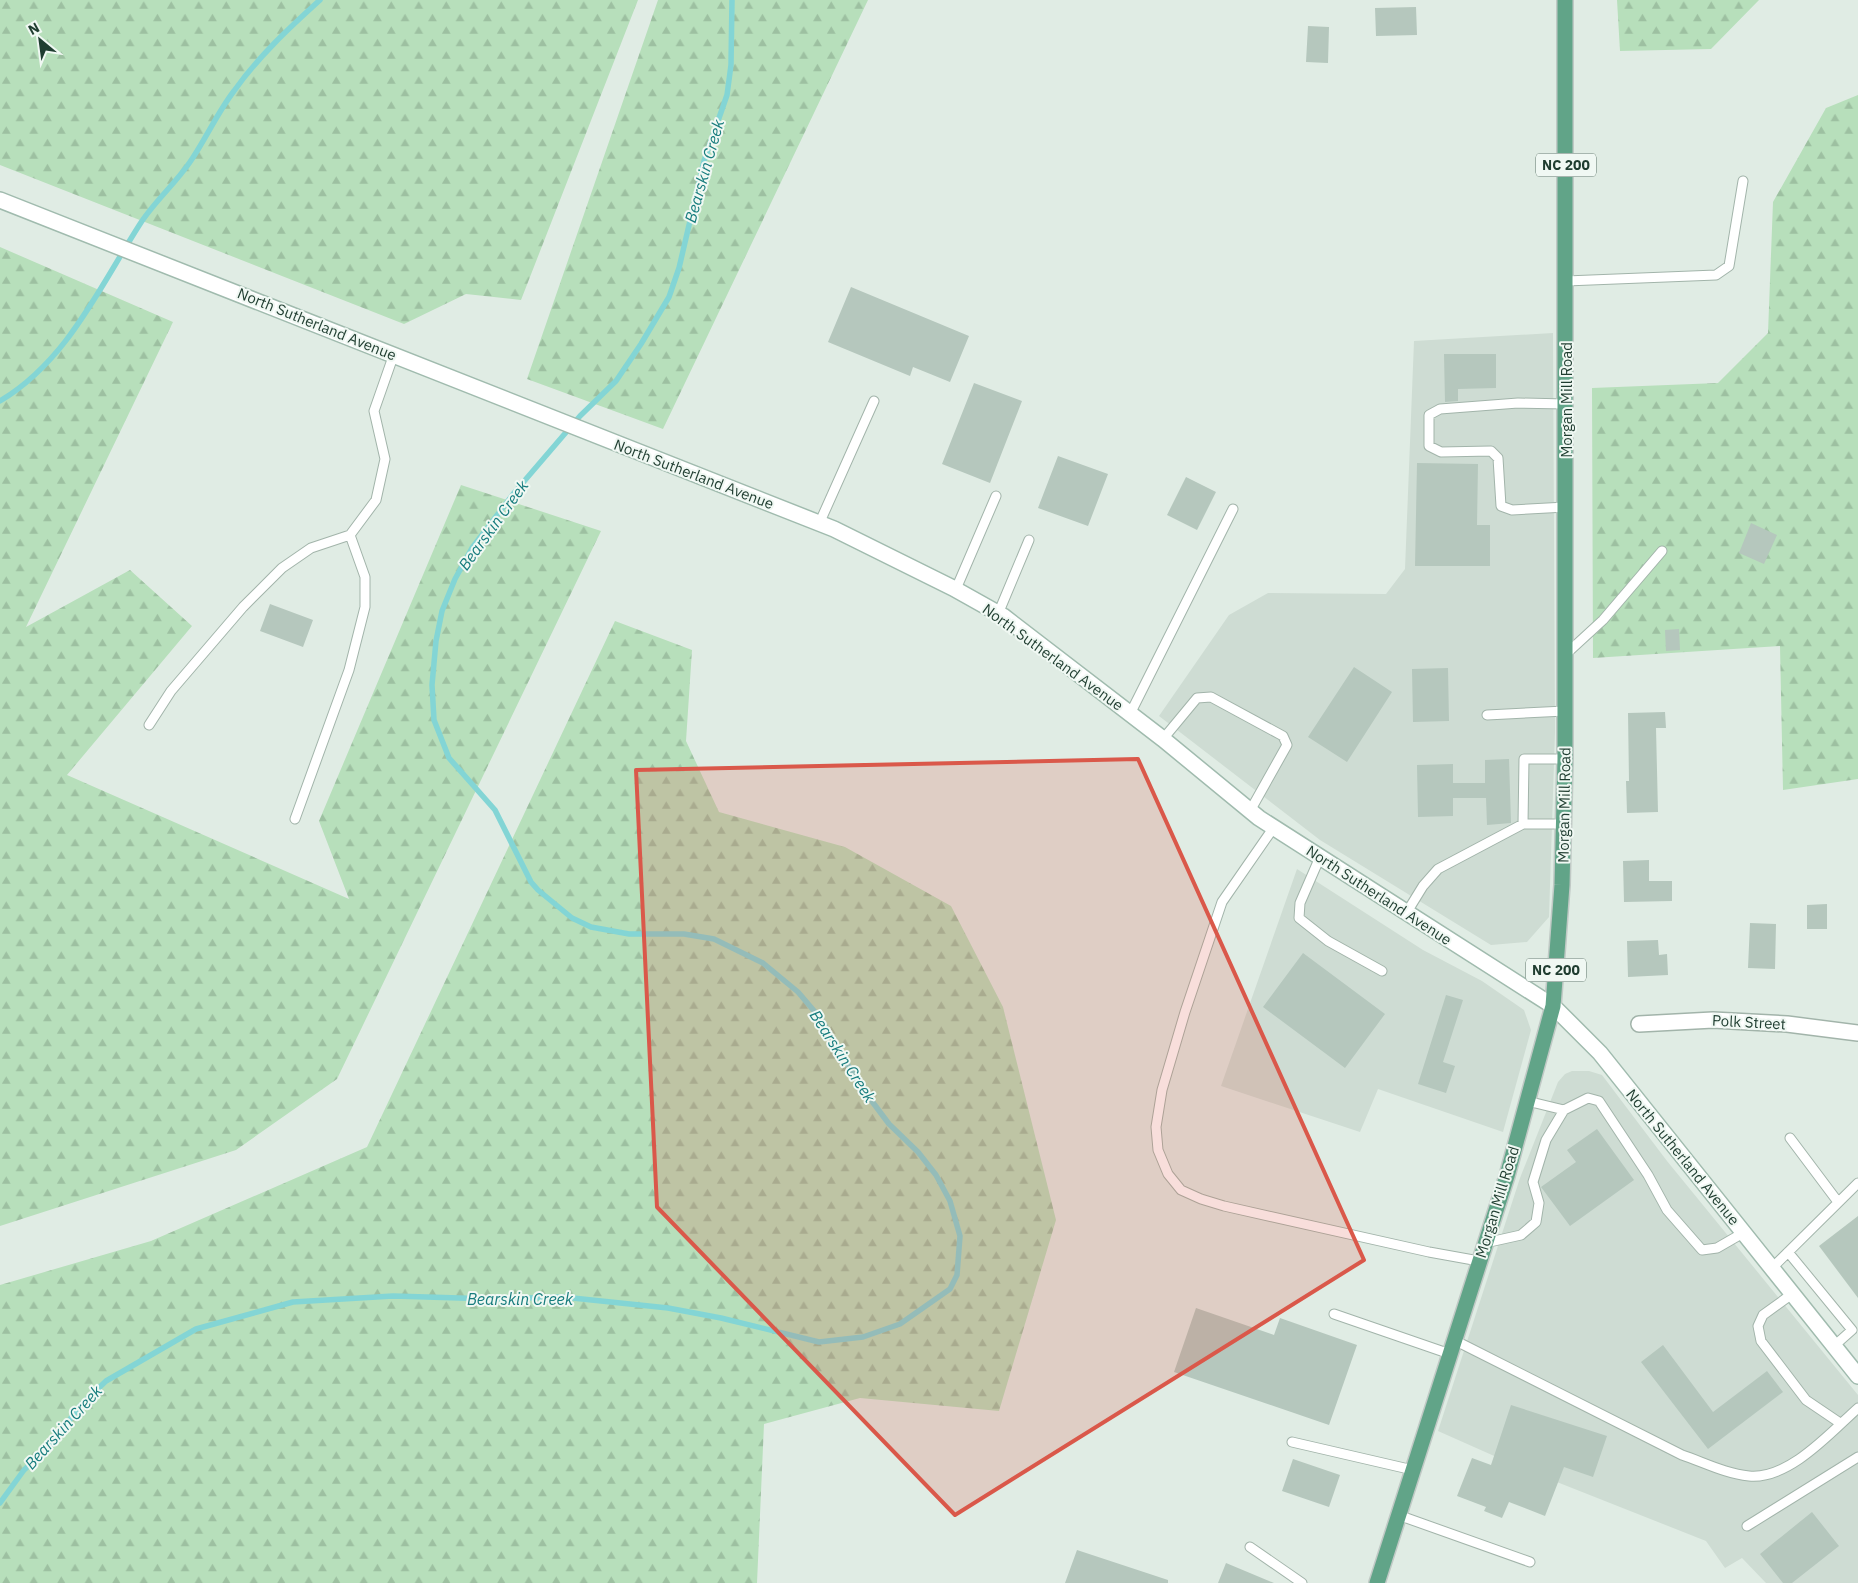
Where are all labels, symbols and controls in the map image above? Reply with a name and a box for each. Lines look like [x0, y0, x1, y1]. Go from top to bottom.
north arrow [15, 15, 65, 65]
text: N [25, 18, 42, 39]
water label: Bearskin Creek [680, 117, 728, 225]
road number: NC 200 [1536, 154, 1596, 176]
street label: North Sutherland Avenue [235, 283, 399, 365]
street label: Morgan Mill Road [1557, 342, 1576, 458]
street label: North Sutherland Avenue [611, 435, 777, 513]
water label: Bearskin Creek [454, 476, 533, 574]
street label: North Sutherland Avenue [979, 599, 1127, 715]
street label: Morgan Mill Road [1553, 747, 1575, 863]
street label: North Sutherland Avenue [1303, 841, 1455, 949]
road number: NC 200 [1526, 958, 1586, 982]
water label: Bearskin Creek [806, 1006, 881, 1107]
street label: Polk Street [1712, 1011, 1786, 1033]
street label: North Sutherland Avenue [1622, 1085, 1744, 1229]
street label: Morgan Mill Road [1471, 1144, 1523, 1260]
water label: Bearskin Creek [467, 1289, 574, 1309]
water label: Bearskin Creek [20, 1380, 106, 1473]

